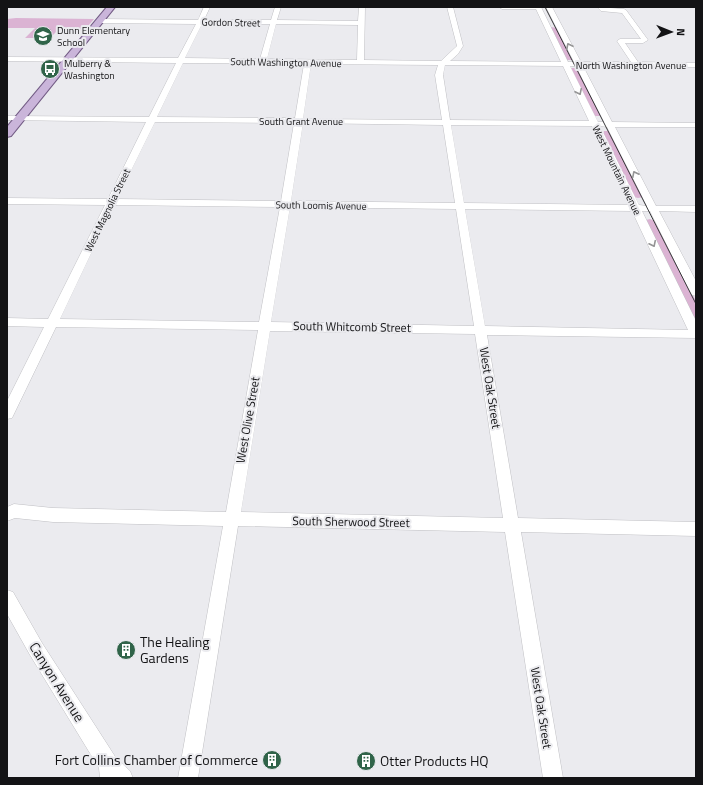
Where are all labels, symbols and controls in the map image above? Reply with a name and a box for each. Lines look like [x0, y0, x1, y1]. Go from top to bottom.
north arrow [651, 12, 691, 52]
street label: Gordon Street [202, 14, 261, 31]
place label: Dunn Elementary School [57, 23, 130, 50]
school or university icon: Dunn Elementary School [32, 25, 54, 47]
text: N [673, 28, 689, 36]
one-way arrow [566, 43, 574, 50]
street label: South Washington Avenue [230, 54, 342, 71]
place label: Mulberry & Washington [64, 56, 115, 83]
bus stop icon: Mulberry & Washington [39, 58, 61, 80]
street label: North Washington Avenue [576, 58, 686, 73]
one-way arrow [574, 88, 582, 96]
street label: South Grant Avenue [259, 114, 343, 129]
street label: West Mountain Avenue [588, 123, 645, 218]
street label: West Magnolia Street [81, 166, 134, 254]
one-way arrow [632, 171, 640, 178]
street label: South Loomis Avenue [275, 197, 367, 214]
one-way arrow [648, 240, 656, 247]
street label: South Whitcomb Street [293, 316, 412, 337]
street label: West Oak Street [475, 346, 506, 431]
street label: West Olive Street [231, 374, 265, 465]
street label: South Sherwood Street [292, 511, 411, 532]
place label: The Healing Gardens [140, 631, 210, 668]
street label: Canyon Avenue [25, 638, 90, 726]
building icon: The Healing Gardens [115, 639, 137, 661]
street label: West Oak Street [526, 666, 557, 751]
place label: Fort Collins Chamber of Commerce [55, 749, 258, 770]
building icon: Fort Collins Chamber of Commerce [261, 749, 283, 771]
building icon: Otter Products HQ [355, 750, 377, 772]
place label: Otter Products HQ [380, 750, 489, 771]

